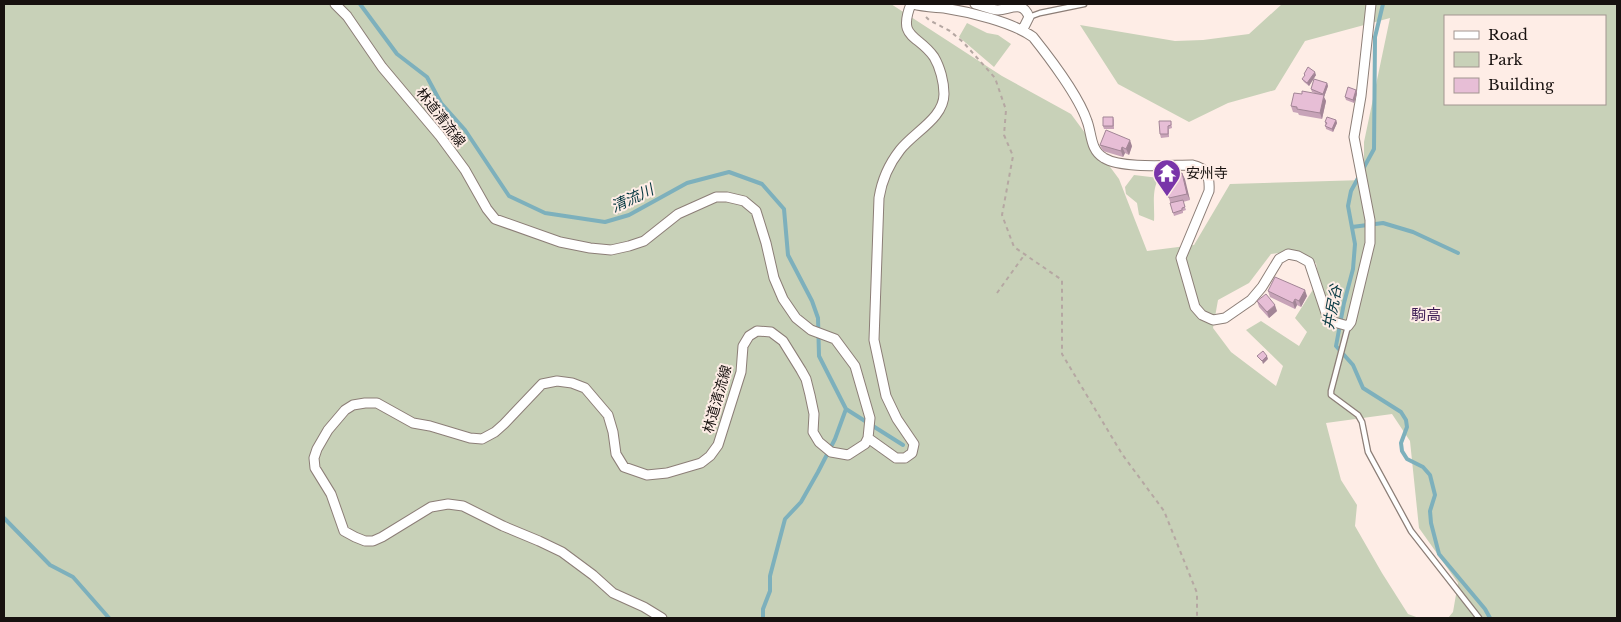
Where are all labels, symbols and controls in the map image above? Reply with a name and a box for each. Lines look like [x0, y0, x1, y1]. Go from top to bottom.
legend [1444, 15, 1606, 105]
text: Road [1488, 25, 1528, 44]
text: Park [1488, 50, 1524, 69]
text: Building [1488, 75, 1555, 94]
street label: 林道清流線 [412, 84, 470, 150]
temple icon: 安州寺 [1152, 158, 1182, 197]
place label: 安州寺 [1186, 164, 1228, 182]
water label: 清流川 [608, 179, 658, 216]
water label: 井尻谷 [1318, 281, 1346, 331]
district label: 駒高 [1411, 305, 1441, 324]
street label: 林道清流線 [699, 363, 735, 435]

